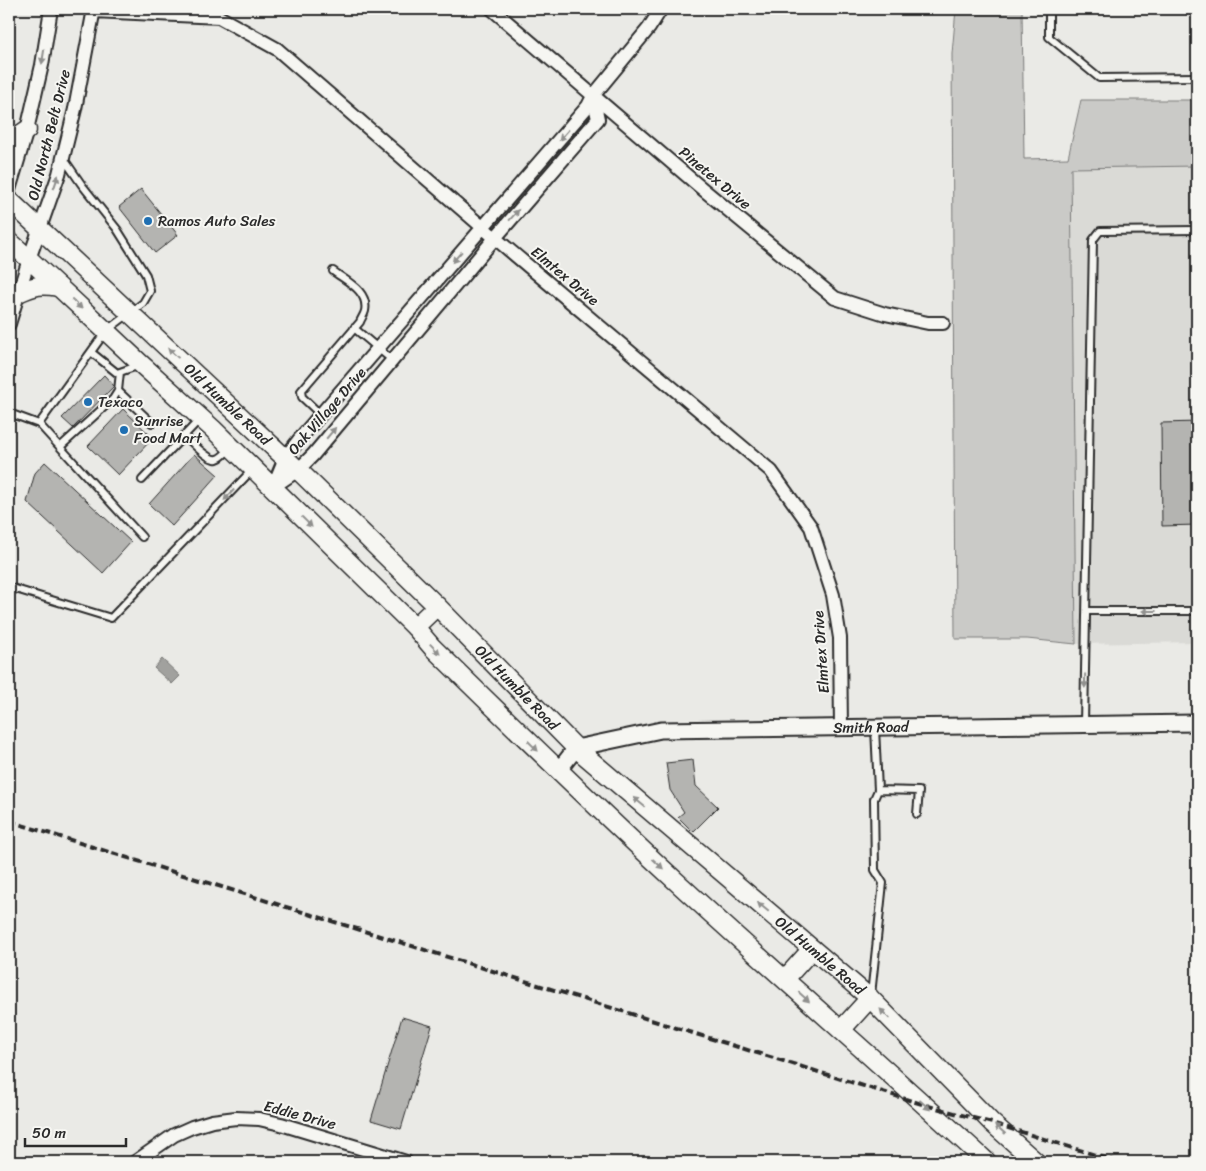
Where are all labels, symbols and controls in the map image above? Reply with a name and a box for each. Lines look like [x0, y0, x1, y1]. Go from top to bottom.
one-way arrow [39, 49, 47, 65]
street label: Old North Belt Drive [20, 66, 78, 203]
one-way arrow [558, 128, 569, 141]
street label: Pinetex Drive [673, 140, 757, 217]
one-way arrow [53, 175, 60, 190]
place label: Ramos Auto Sales [158, 208, 275, 234]
one-way arrow [509, 209, 520, 222]
marker: Ramos Auto Sales [142, 215, 154, 227]
street label: Elmtex Drive [525, 239, 605, 313]
one-way arrow [452, 251, 463, 264]
one-way arrow [71, 298, 83, 310]
one-way arrow [167, 347, 179, 359]
street label: Old Humble Road [178, 356, 278, 453]
street label: Oak Village Drive [281, 361, 373, 461]
place label: Texaco [98, 389, 143, 415]
marker: Texaco [82, 396, 94, 408]
place label: Sunrise Food Mart [134, 408, 203, 451]
marker: Sunrise Food Mart [118, 424, 130, 436]
one-way arrow [325, 428, 337, 440]
one-way arrow [223, 489, 235, 501]
one-way arrow [301, 515, 313, 527]
one-way arrow [1140, 607, 1156, 615]
street label: Elmtex Drive [805, 610, 837, 694]
street label: Old Humble Road [468, 638, 566, 737]
one-way arrow [429, 643, 441, 655]
one-way arrow [1081, 673, 1089, 689]
street label: Smith Road [833, 714, 910, 741]
one-way arrow [526, 740, 538, 752]
one-way arrow [633, 796, 646, 807]
one-way arrow [651, 858, 663, 870]
one-way arrow [757, 902, 769, 913]
street label: Old Humble Road [769, 909, 872, 1002]
one-way arrow [798, 991, 810, 1003]
one-way arrow [880, 1008, 892, 1020]
street label: Eddie Drive [261, 1093, 339, 1137]
one-way arrow [919, 1100, 932, 1111]
scale bar [25, 1116, 126, 1148]
text: 50 m [32, 1120, 67, 1146]
one-way arrow [994, 1123, 1006, 1135]

